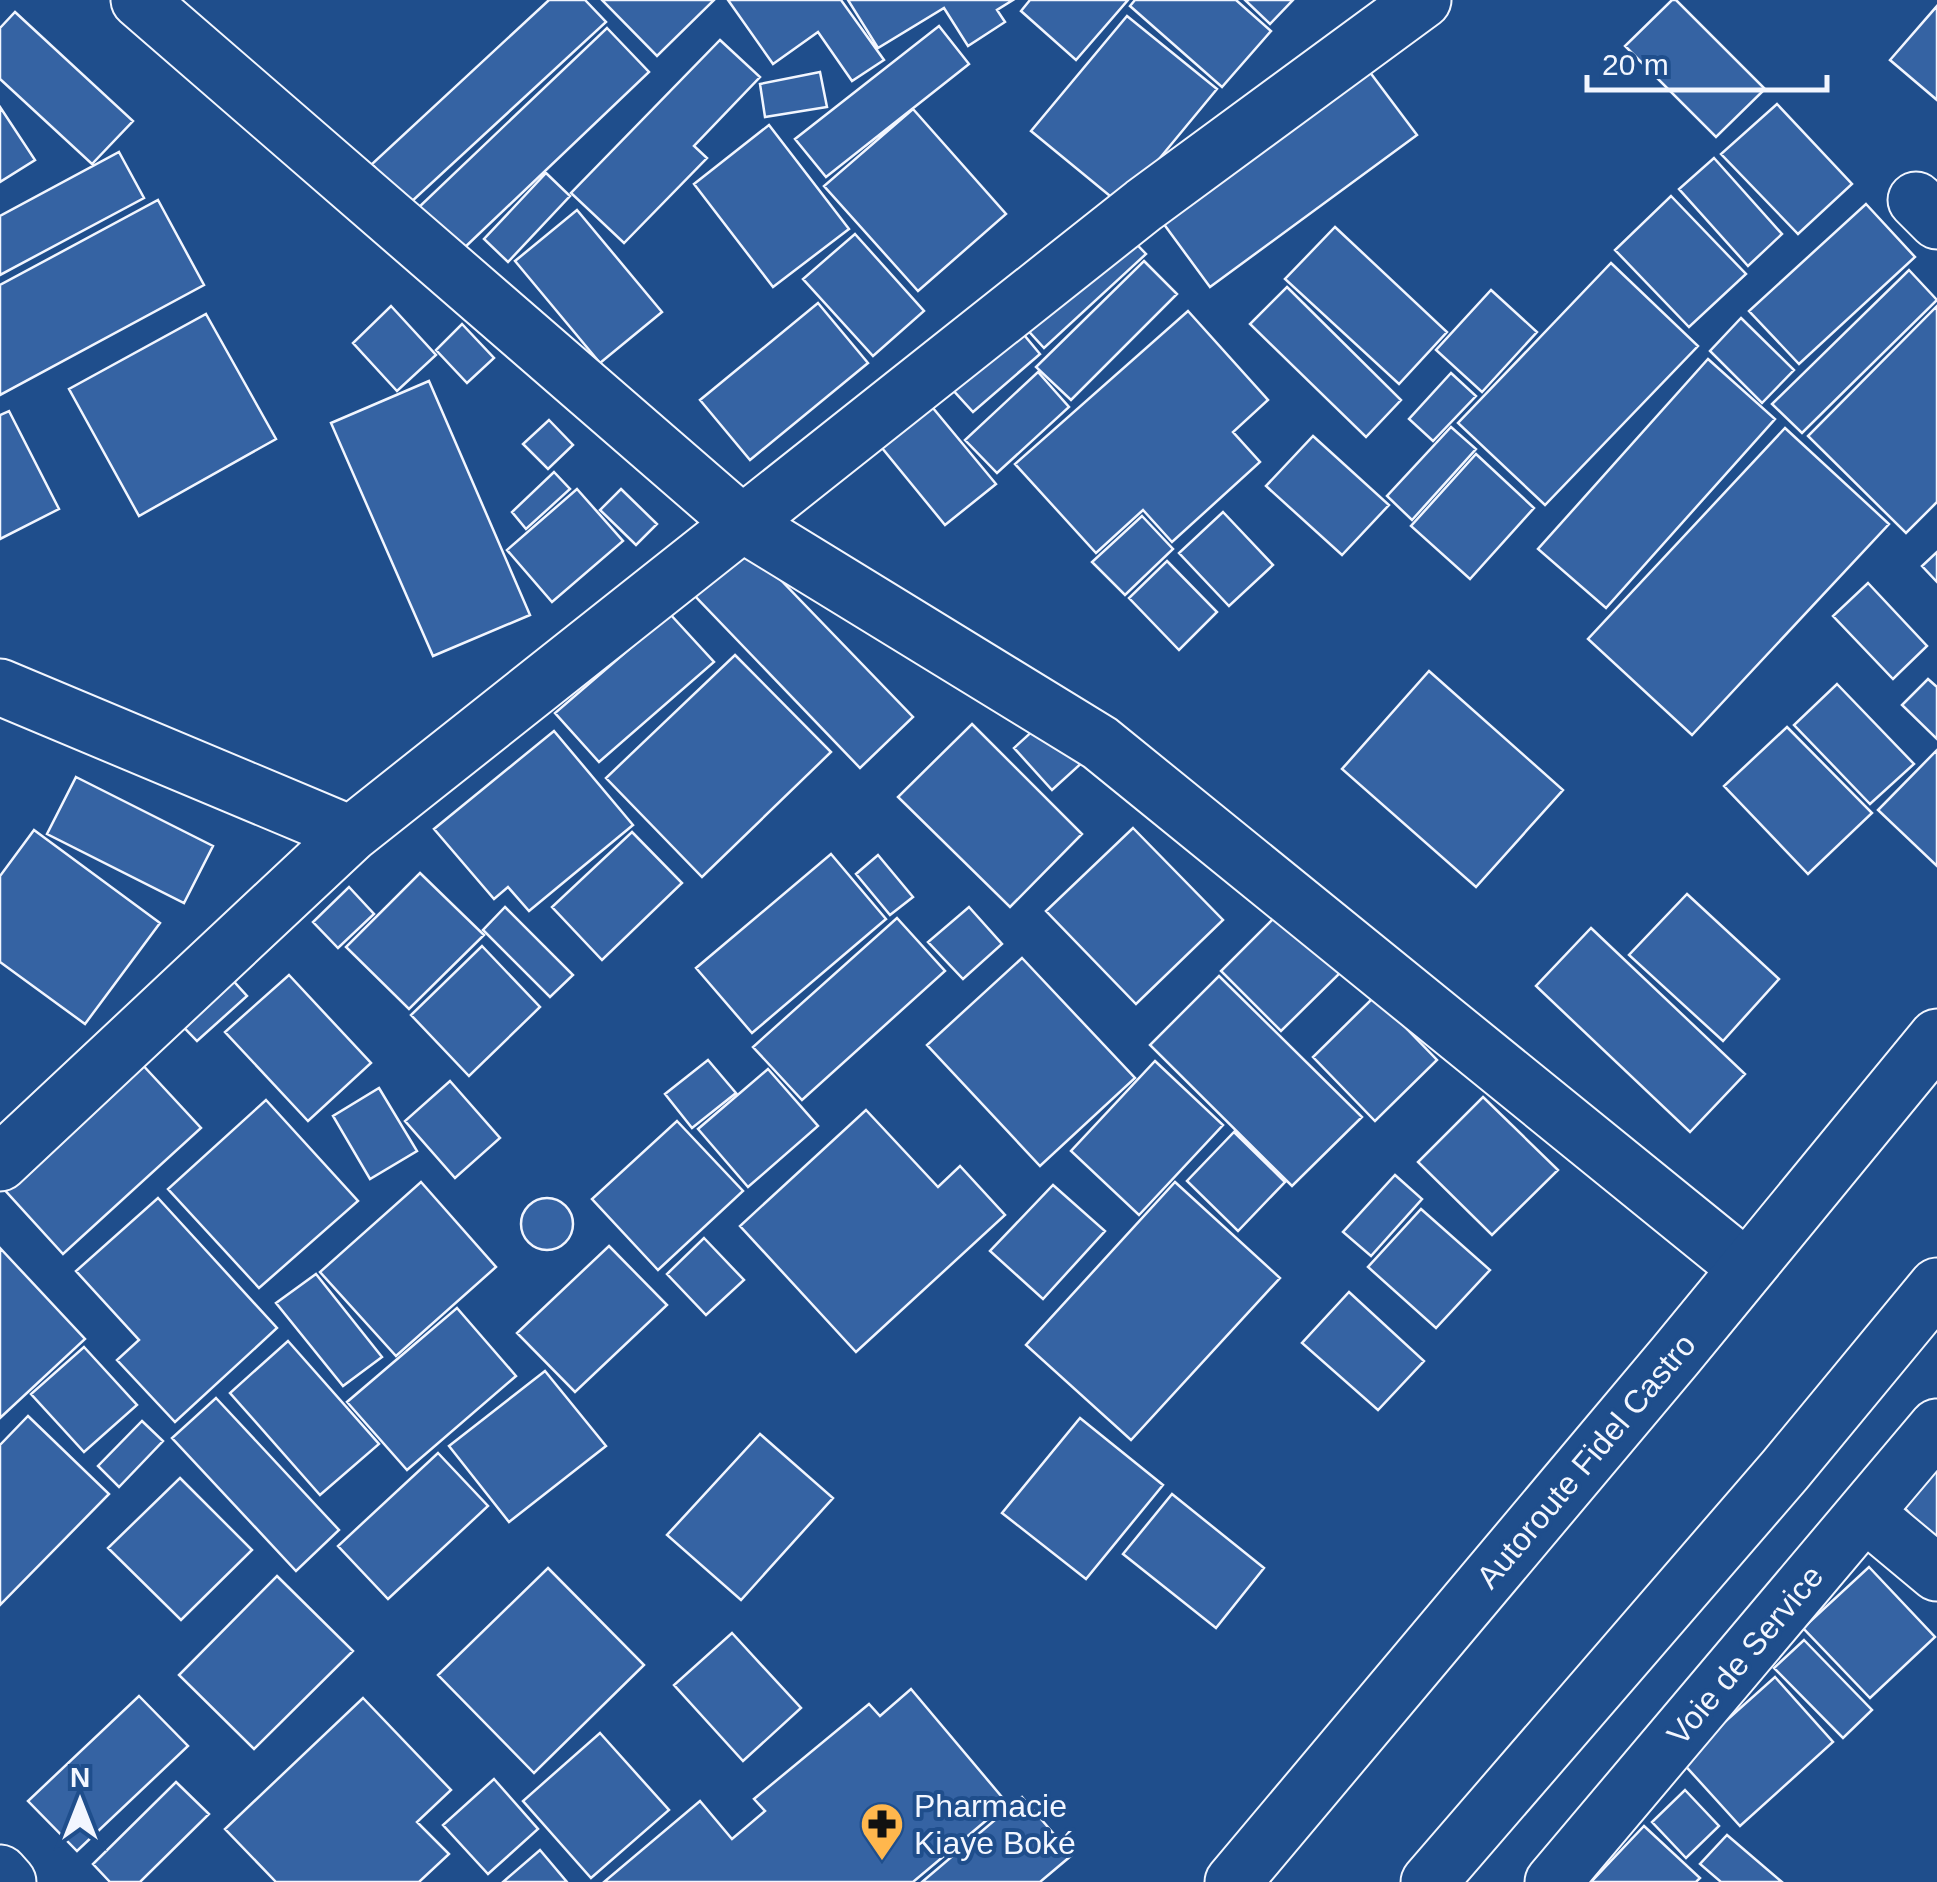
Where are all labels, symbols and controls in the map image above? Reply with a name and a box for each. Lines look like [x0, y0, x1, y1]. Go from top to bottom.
scale bar [1587, 30, 1827, 92]
text: 20 m [1602, 48, 1669, 81]
street label: Autoroute Fidel Castro [1469, 1327, 1703, 1595]
street label: Voie de Service [1660, 1558, 1830, 1752]
north arrow [30, 1752, 130, 1852]
text: N [70, 1762, 90, 1793]
place label: Pharmacie Kiaye Boké [914, 1788, 1076, 1861]
pharmacy icon: Pharmacie Kiaye Boké [859, 1801, 905, 1862]

